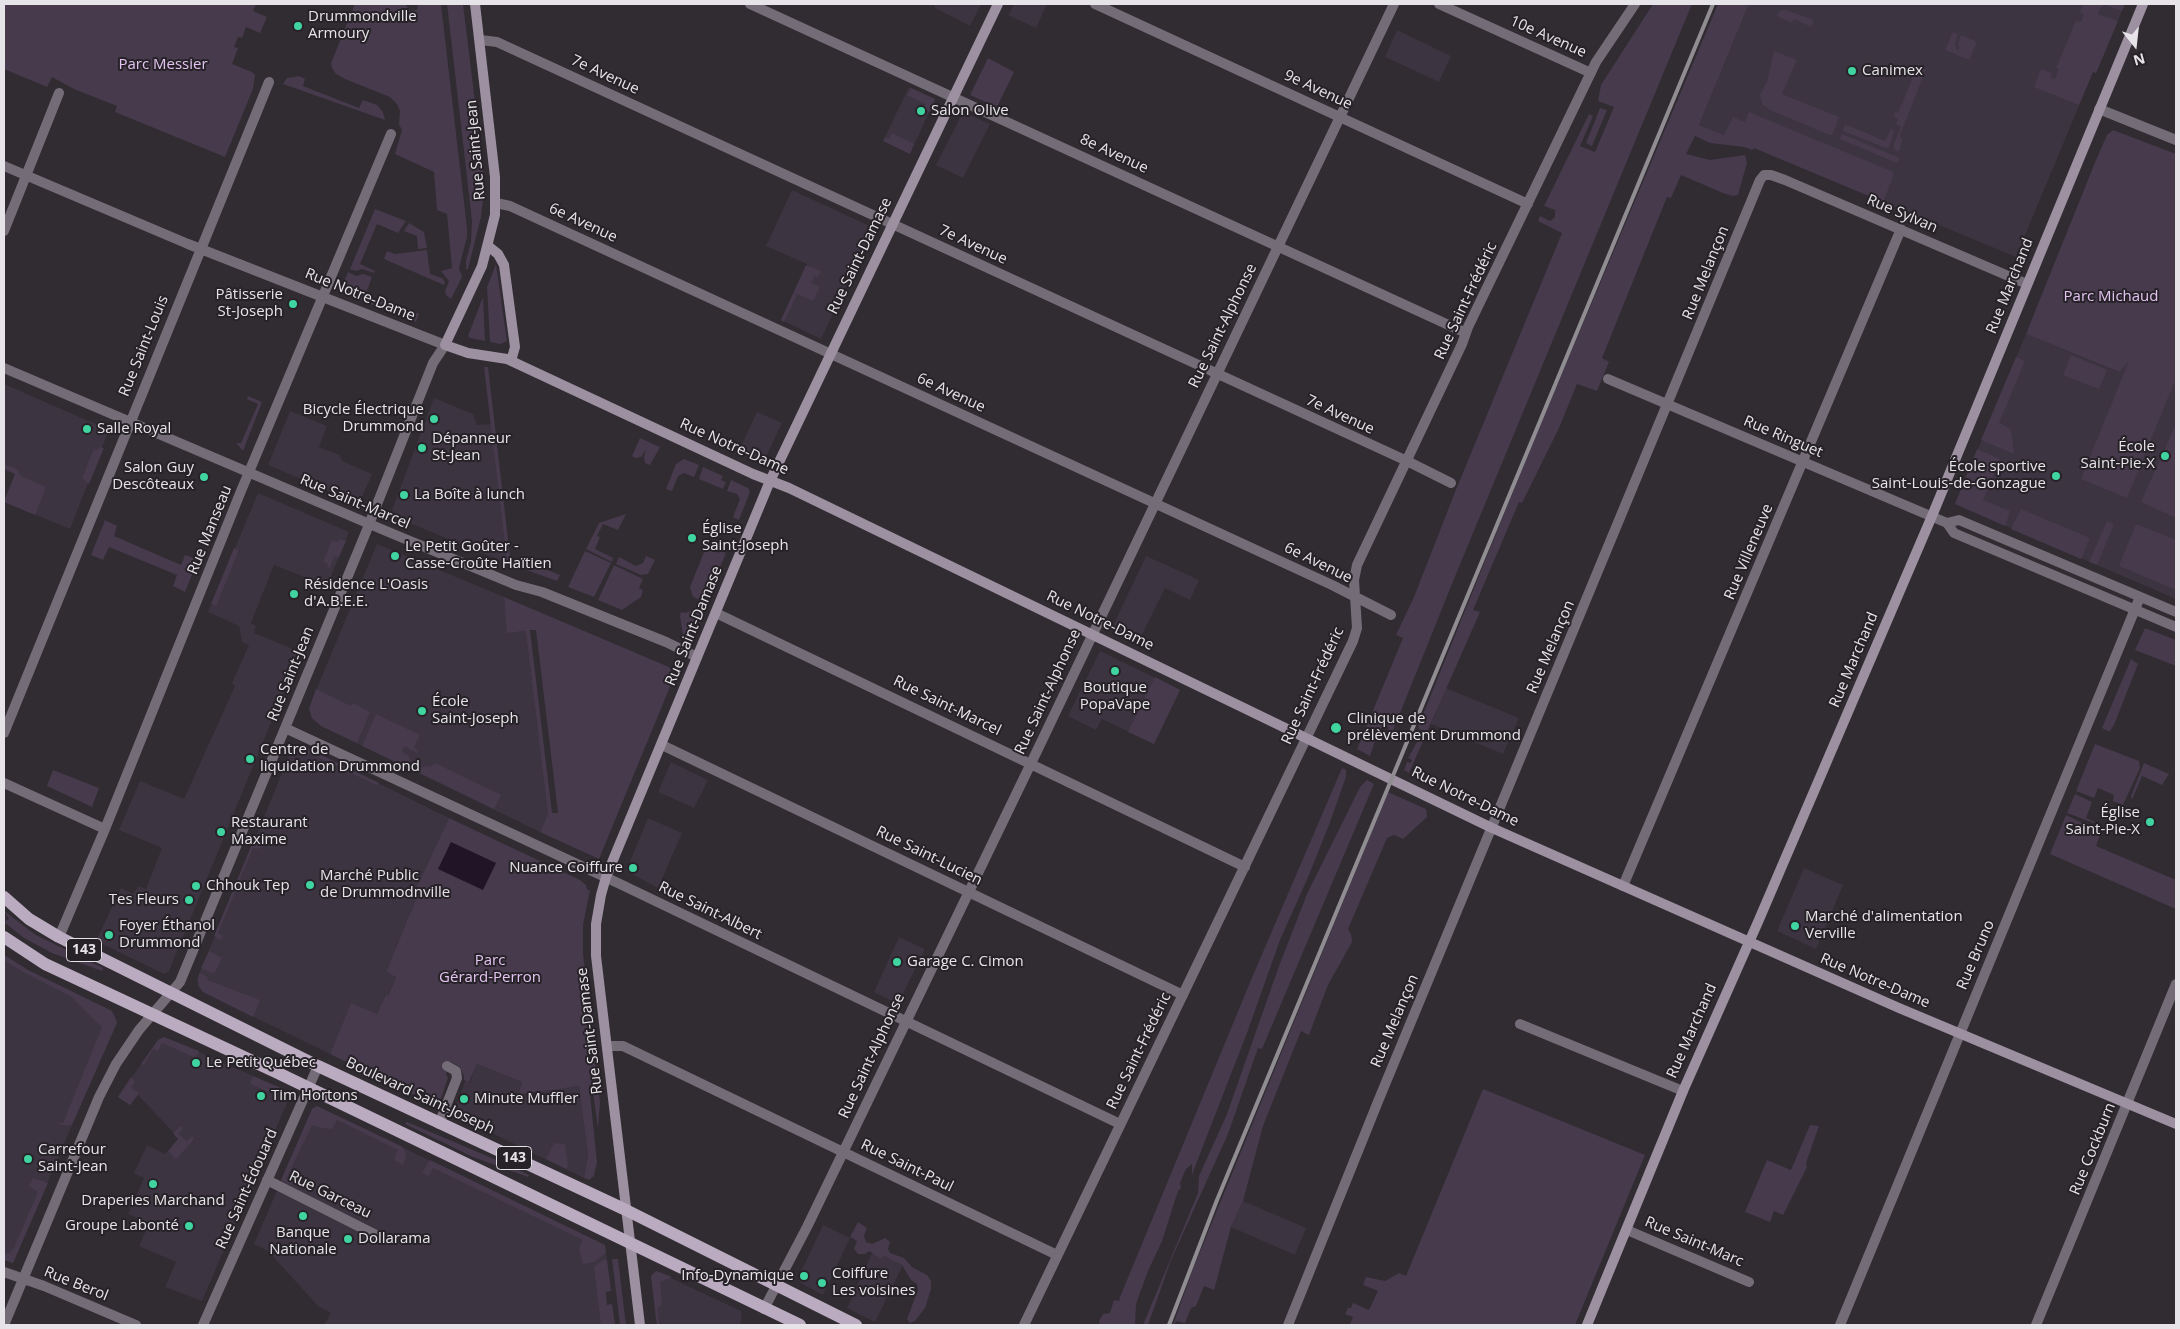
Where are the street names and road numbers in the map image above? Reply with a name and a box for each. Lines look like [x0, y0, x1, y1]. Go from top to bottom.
street label: 10e Avenue [1507, 12, 1589, 62]
street label: 7e Avenue [568, 51, 642, 99]
street label: 9e Avenue [1281, 66, 1355, 114]
street label: Rue Saint-Jean [463, 99, 489, 201]
street label: 8e Avenue [1077, 130, 1151, 178]
street label: Rue Sylvan [1864, 191, 1940, 237]
street label: Rue Saint-Damase [824, 195, 896, 317]
street label: 6e Avenue [546, 199, 620, 247]
street label: 7e Avenue [936, 221, 1010, 269]
street label: Rue Melançon [1679, 224, 1733, 322]
street label: Rue Marchand [1983, 235, 2037, 337]
street label: Rue Saint-Frédéric [1431, 239, 1501, 363]
street label: Rue Saint-Alphonse [1185, 261, 1261, 391]
street label: Rue Notre-Dame [302, 265, 418, 325]
street label: Rue Saint-Louis [116, 293, 172, 399]
street label: 6e Avenue [914, 369, 988, 417]
street label: 7e Avenue [1303, 391, 1377, 439]
street label: Rue Ringuet [1741, 412, 1825, 462]
street label: Rue Notre-Dame [677, 415, 791, 479]
street label: Rue Saint-Marcel [297, 471, 413, 533]
street label: Rue Manseau [184, 483, 236, 577]
street label: Rue Villeneuve [1721, 501, 1777, 603]
street label: 6e Avenue [1281, 539, 1355, 587]
street label: Rue Saint-Damase [662, 564, 726, 688]
street label: Rue Notre-Dame [1043, 587, 1157, 655]
street label: Rue Melançon [1523, 598, 1579, 696]
street label: Rue Marchand [1826, 610, 1882, 710]
street label: Rue Saint-Jean [264, 624, 318, 724]
street label: Rue Saint-Frédéric [1278, 624, 1348, 748]
street label: Rue Saint-Alphonse [1011, 627, 1085, 757]
street label: Rue Saint-Marcel [890, 672, 1004, 740]
street label: Rue Notre-Dame [1408, 763, 1522, 831]
street label: Rue Saint-Lucien [873, 822, 985, 890]
street label: Rue Saint-Albert [655, 878, 765, 944]
street label: Rue Bruno [1953, 917, 1999, 993]
road number: 143 [66, 938, 102, 962]
street label: Rue Notre-Dame [1817, 950, 1933, 1012]
street label: Rue Saint-Damase [573, 967, 607, 1095]
street label: Rue Melançon [1367, 972, 1423, 1070]
street label: Rue Marchand [1663, 981, 1721, 1081]
street label: Rue Saint-Frédéric [1103, 990, 1175, 1112]
street label: Rue Saint-Alphonse [835, 991, 909, 1121]
street label: Boulevard Saint-Joseph [343, 1054, 497, 1138]
street label: Rue Cockburn [2066, 1100, 2120, 1198]
street label: Rue Saint-Édouard [212, 1126, 282, 1252]
street label: Rue Saint-Paul [858, 1136, 956, 1196]
road number: 143 [496, 1146, 532, 1170]
street label: Rue Garceau [286, 1167, 374, 1223]
street label: Rue Saint-Marc [1642, 1213, 1746, 1271]
street label: Rue Berol [41, 1263, 111, 1305]

